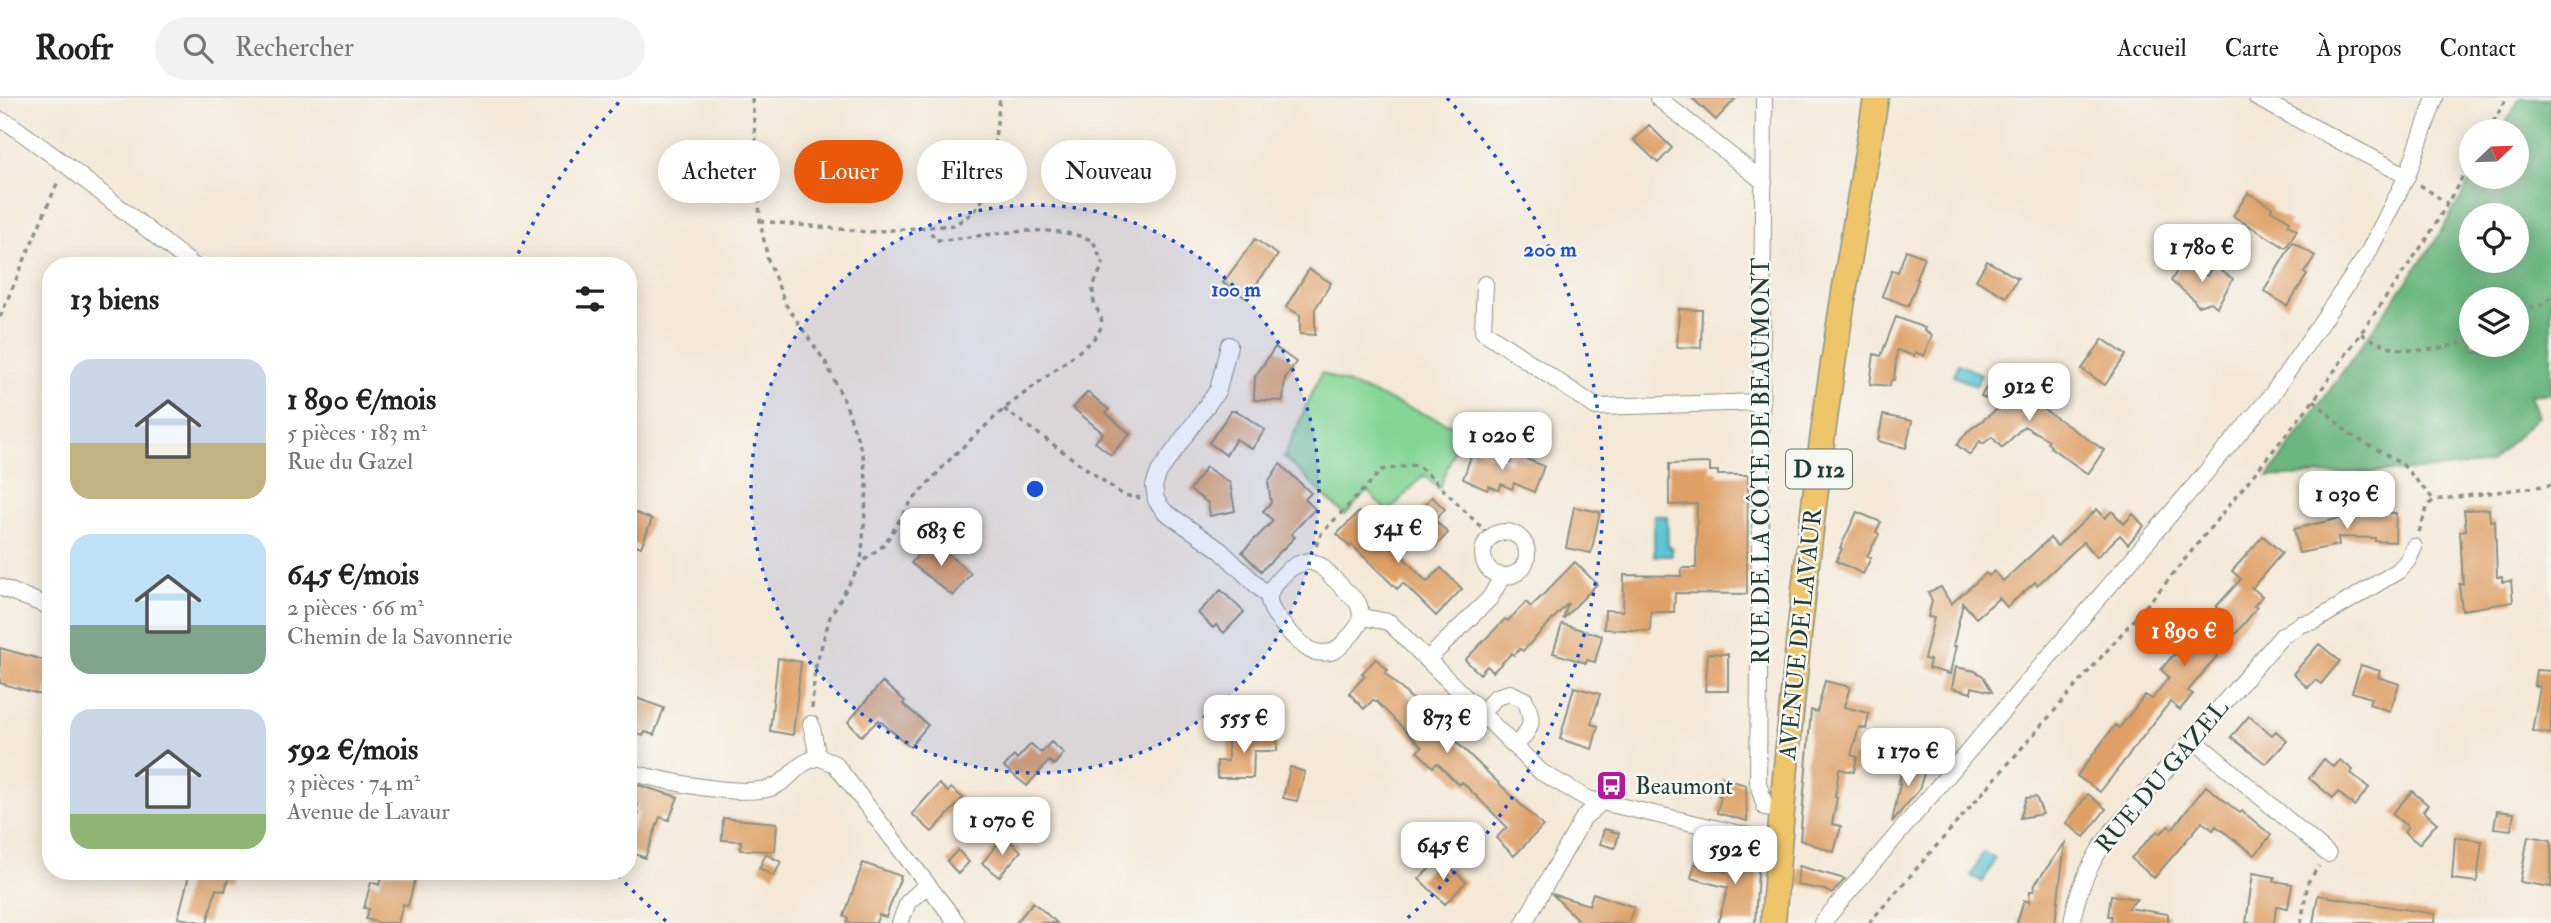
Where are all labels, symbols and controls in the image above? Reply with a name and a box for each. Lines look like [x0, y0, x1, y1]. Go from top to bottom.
search box [155, 17, 645, 80]
text: Roofr [35, 28, 113, 69]
icon: search [179, 29, 217, 67]
text: Rechercher [235, 32, 354, 64]
text: Accueil [2117, 33, 2187, 64]
text: Carte [2225, 33, 2279, 64]
text: À propos [2317, 33, 2402, 64]
text: Contact [2440, 33, 2516, 64]
north arrow [2459, 119, 2529, 189]
map controls [2459, 119, 2529, 357]
chip: Acheter [658, 140, 780, 203]
chip: Louer [794, 140, 903, 203]
chip: Filtres [917, 140, 1027, 203]
chip: Nouveau [1041, 140, 1176, 203]
button: locate [2459, 203, 2529, 273]
pin: 1 780 € [2137, 225, 2267, 284]
text: 1 780 € [2170, 232, 2234, 261]
text: 200 m [1524, 236, 1577, 263]
street label: RUE DE LA CÔTE DE BEAUMONT [1745, 257, 1777, 664]
text: 100 m [1211, 276, 1262, 303]
icon: filters [571, 280, 609, 318]
text: 13 biens [70, 281, 159, 318]
button: layers [2459, 287, 2529, 357]
pin: 912 € [1980, 364, 2078, 423]
text: 912 € [2004, 371, 2054, 400]
text: 1 890 €/mois [287, 381, 436, 418]
icon: home [126, 387, 210, 471]
pin: 1 020 € [1437, 412, 1567, 472]
text: 5 pièces · 183 m² [287, 418, 427, 447]
text: 1 020 € [1469, 420, 1535, 449]
text: Rue du Gazel [287, 447, 413, 476]
road number: D 112 [1786, 450, 1852, 488]
pin: 1 030 € [2282, 472, 2412, 531]
centre of rings [1023, 477, 1047, 501]
text: 1 030 € [2315, 479, 2379, 508]
pin: 541 € [1349, 505, 1447, 565]
street label: AVENUE DE LAVAUR [1772, 506, 1829, 762]
pin: 683 € [892, 508, 990, 568]
text: 541 € [1374, 513, 1422, 542]
text: 683 € [916, 516, 966, 545]
text: 645 €/mois [287, 556, 419, 593]
icon: home [126, 562, 210, 646]
text: 2 pièces · 66 m² [287, 593, 424, 622]
pin: 1 890 € [2119, 608, 2249, 668]
text: 1 890 € [2151, 616, 2217, 645]
text: Chemin de la Savonnerie [287, 622, 512, 651]
street label: RUE DU GAZEL [2089, 692, 2236, 860]
pin: 555 € [1195, 696, 1293, 755]
pin: 873 € [1398, 696, 1496, 755]
text: 555 € [1220, 703, 1268, 732]
text: 873 € [1423, 703, 1471, 732]
pin: 1 170 € [1843, 728, 1973, 788]
text: 592 €/mois [287, 731, 418, 768]
text: 1 170 € [1877, 736, 1939, 765]
icon: home [126, 737, 210, 821]
text: 3 pièces · 74 m² [287, 768, 420, 797]
bus stop icon: Beaumont [1595, 769, 1629, 803]
place label: Beaumont [1635, 771, 1733, 802]
text: Avenue de Lavaur [287, 797, 450, 826]
pin: 1 070 € [937, 798, 1067, 857]
text: 1 070 € [969, 805, 1035, 834]
pin: 645 € [1394, 822, 1492, 882]
pin: 592 € [1686, 826, 1784, 886]
text: 645 € [1417, 830, 1469, 859]
text: 592 € [1709, 834, 1761, 863]

